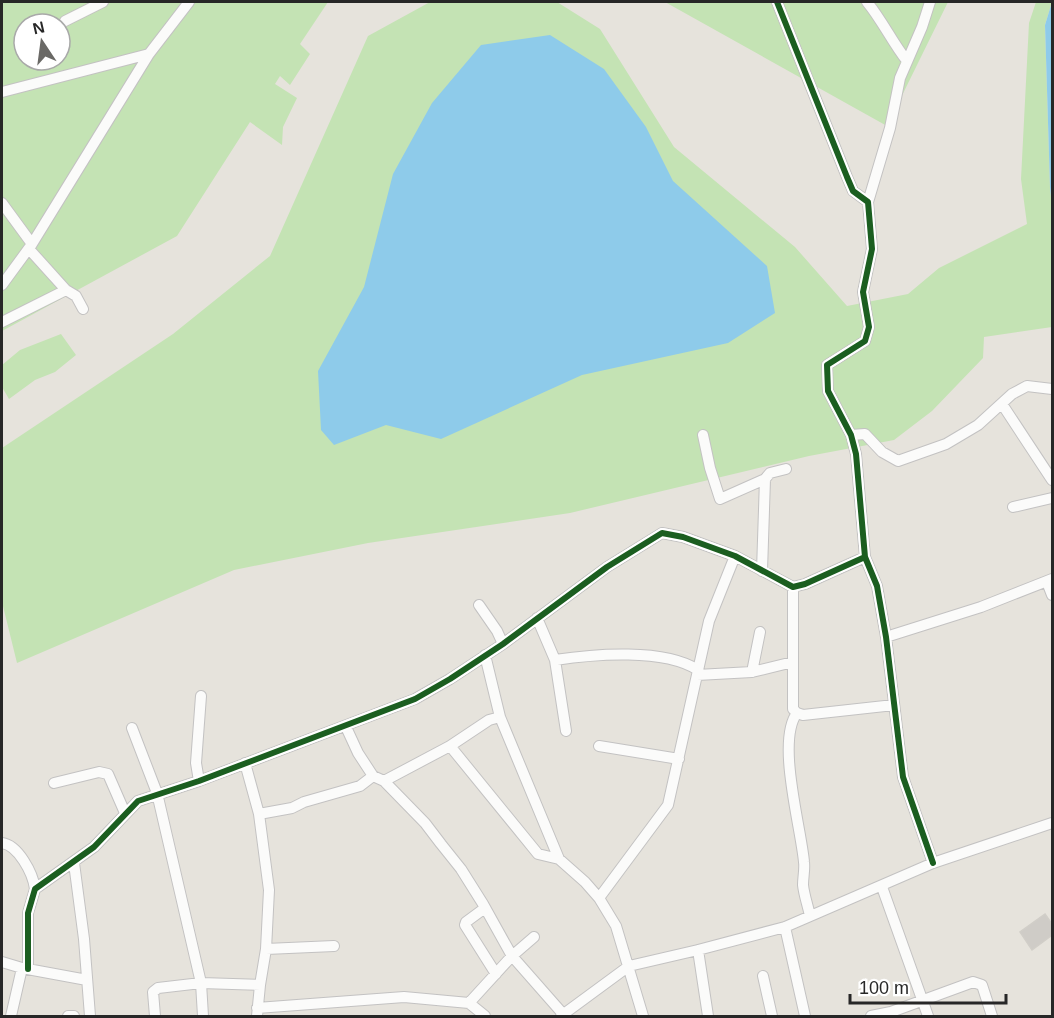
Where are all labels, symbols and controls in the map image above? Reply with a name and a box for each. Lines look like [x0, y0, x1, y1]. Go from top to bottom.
north arrow [12, 12, 72, 72]
text: N [31, 18, 46, 37]
scale bar [850, 967, 1006, 1005]
text: 100 m [859, 978, 909, 998]

